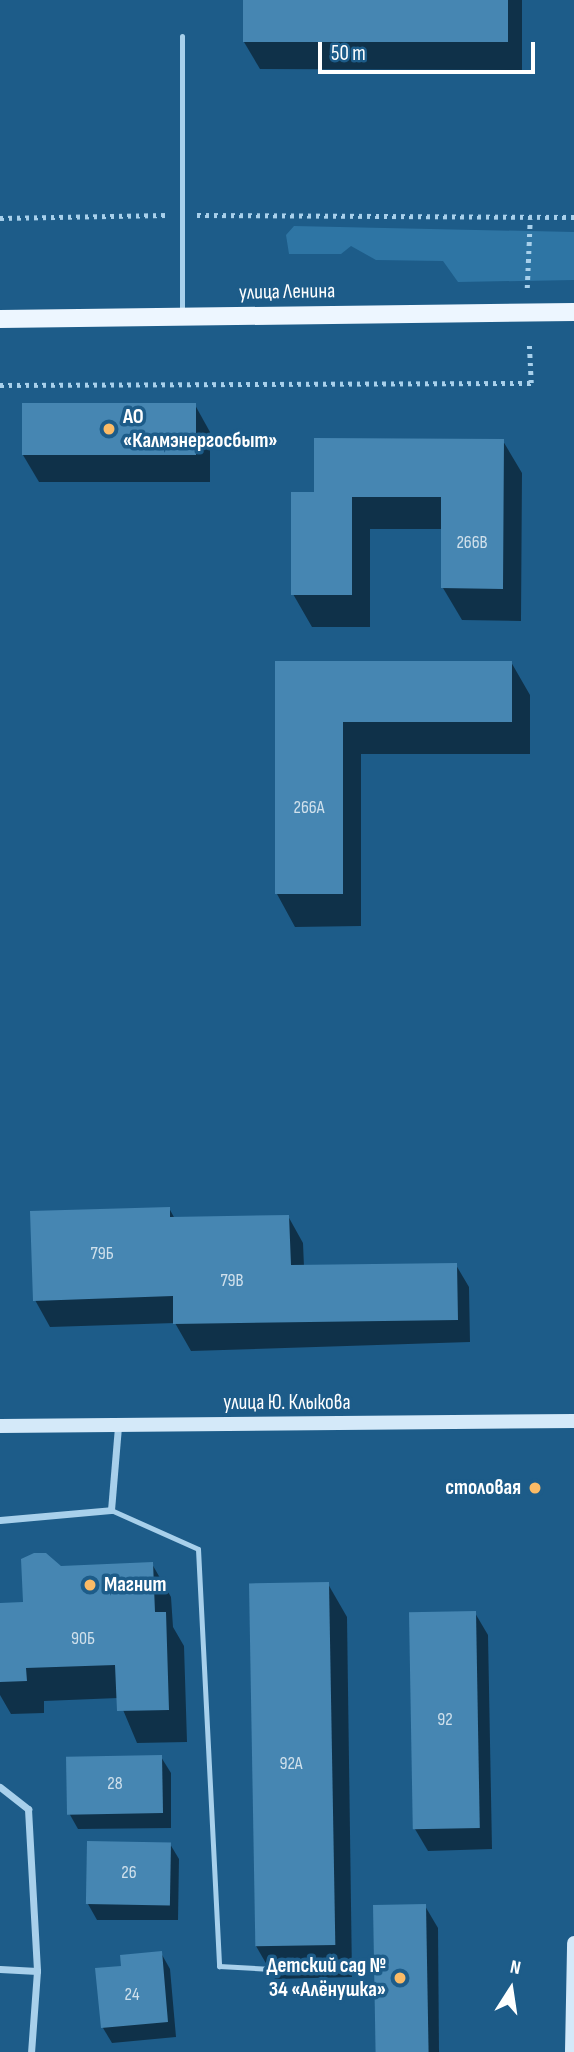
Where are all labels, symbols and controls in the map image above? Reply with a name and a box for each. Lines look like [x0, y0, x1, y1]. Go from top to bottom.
scale bar [322, 28, 539, 72]
text: 50 m [331, 41, 366, 66]
street label: улица Ленина [239, 279, 335, 305]
place label: АО «Калмэнергосбыт» [123, 404, 278, 454]
marker: АО «Калмэнергосбыт» [101, 421, 117, 437]
house number: 266В [456, 532, 488, 554]
house number: 266А [294, 797, 324, 819]
house number: 79Б [90, 1243, 114, 1265]
house number: 79В [220, 1270, 244, 1292]
street label: улица Ю. Клыкова [223, 1390, 351, 1416]
place label: столовая [445, 1475, 521, 1501]
marker: столовая [527, 1480, 543, 1496]
place label: Магнит [104, 1572, 166, 1598]
marker: Магнит [82, 1577, 98, 1593]
house number: 90Б [71, 1628, 95, 1650]
house number: 92 [437, 1709, 453, 1731]
house number: 92А [279, 1753, 303, 1775]
house number: 28 [107, 1773, 123, 1795]
house number: 26 [121, 1862, 137, 1884]
place label: Детский сад № 34 «Алёнушка» [266, 1953, 386, 2003]
north arrow [476, 1954, 546, 2024]
text: N [508, 1956, 523, 1980]
marker: Детский сад № 34 «Алёнушка» [392, 1970, 408, 1986]
house number: 24 [125, 1984, 139, 2006]

